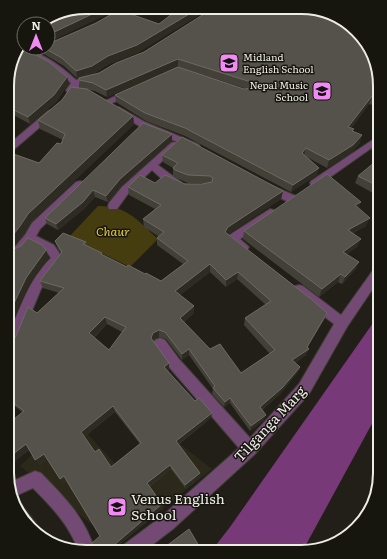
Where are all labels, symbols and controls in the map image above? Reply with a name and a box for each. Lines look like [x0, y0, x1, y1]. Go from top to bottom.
north arrow [16, 16, 56, 56]
text: N [31, 17, 41, 33]
place label: Midland English School [243, 49, 314, 76]
school or university icon: Midland English School [218, 52, 240, 74]
place label: Nepal Music School [249, 77, 309, 104]
school or university icon: Nepal Music School [311, 80, 333, 102]
park label: Chaur [96, 222, 130, 240]
street label: Tilganga Marg [229, 381, 310, 466]
place label: Venus English School [131, 488, 225, 524]
school or university icon: Venus English School [106, 496, 128, 518]

